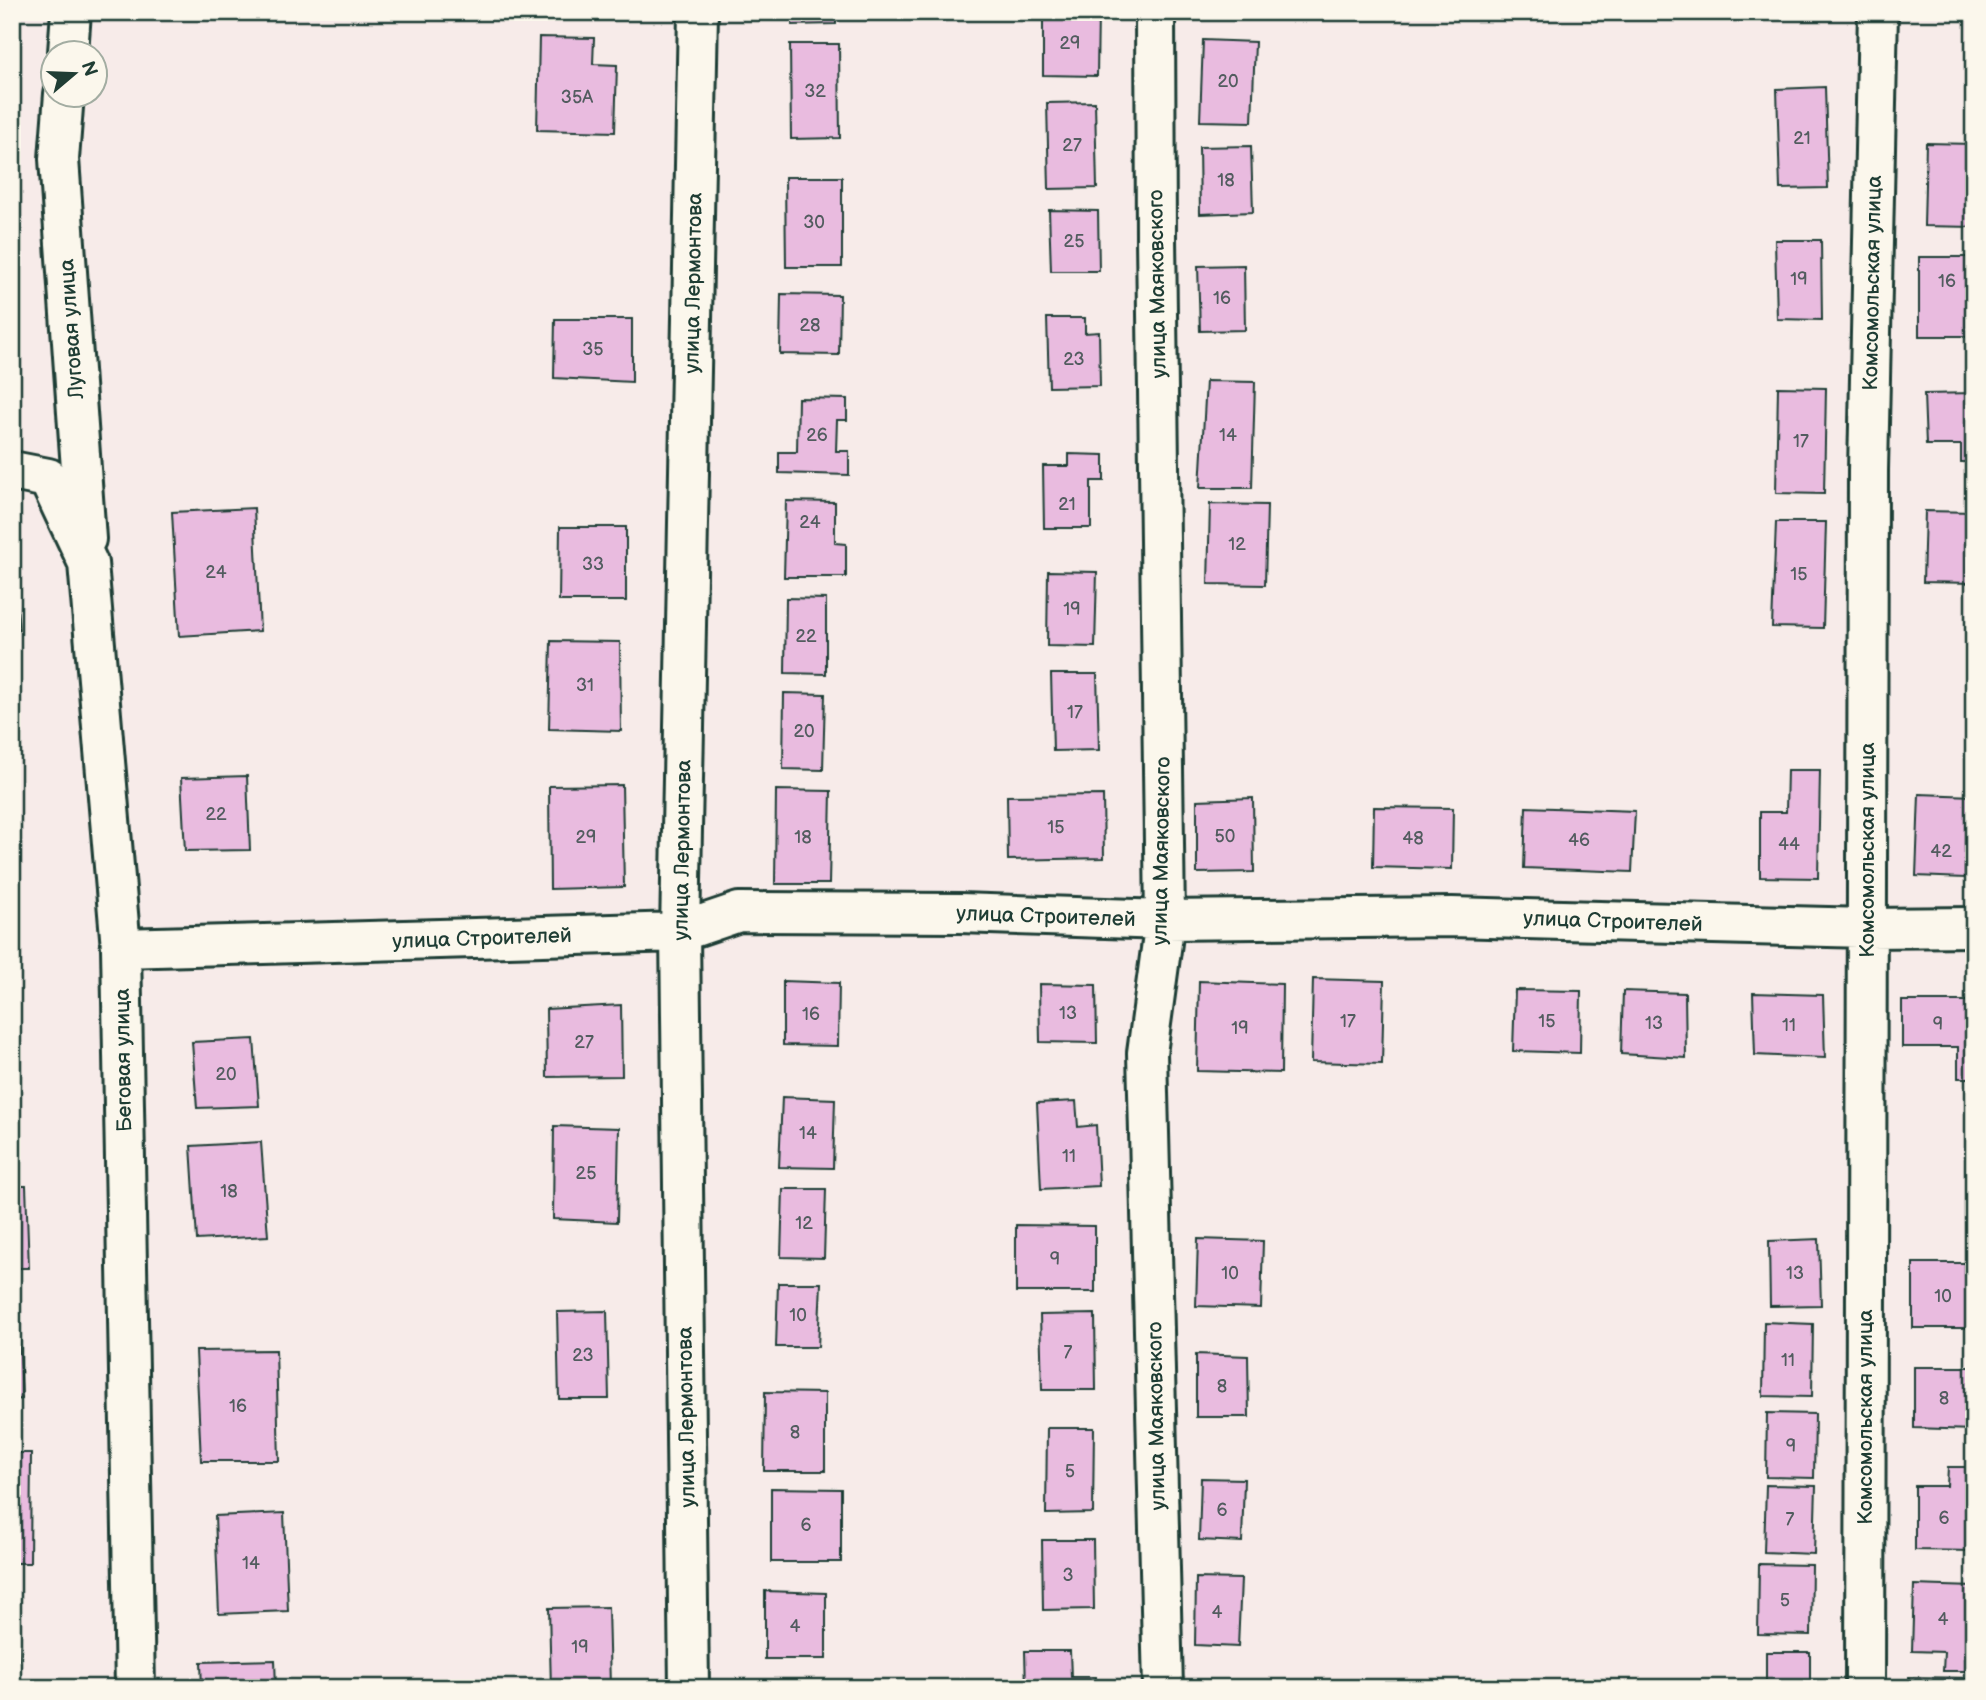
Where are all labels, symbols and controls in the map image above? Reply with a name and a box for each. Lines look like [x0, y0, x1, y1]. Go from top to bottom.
house number: 29 [1059, 33, 1081, 54]
north arrow [38, 38, 108, 108]
text: N [75, 58, 102, 79]
house number: 20 [1217, 71, 1239, 92]
house number: 32 [804, 81, 826, 102]
house number: 35А [561, 87, 593, 108]
house number: 21 [1793, 128, 1811, 149]
house number: 27 [1062, 135, 1082, 156]
house number: 18 [1217, 170, 1235, 191]
street label: Комсомольская улица [1858, 174, 1887, 391]
street label: улица Маяковского [1143, 189, 1172, 379]
street label: улица Лермонтова [679, 192, 708, 374]
house number: 30 [803, 212, 825, 233]
house number: 25 [1064, 231, 1084, 252]
street label: Луговая улица [54, 257, 89, 401]
house number: 19 [1790, 269, 1808, 290]
house number: 16 [1938, 271, 1956, 292]
house number: 16 [1213, 288, 1231, 309]
house number: 28 [799, 315, 821, 336]
house number: 35 [582, 339, 604, 360]
house number: 23 [1063, 349, 1085, 370]
house number: 26 [806, 425, 828, 446]
house number: 14 [1219, 425, 1237, 446]
house number: 17 [1793, 431, 1809, 452]
house number: 21 [1058, 494, 1076, 515]
house number: 24 [799, 512, 821, 533]
house number: 12 [1228, 534, 1246, 555]
house number: 33 [582, 554, 604, 575]
house number: 24 [205, 562, 227, 583]
house number: 15 [1790, 564, 1808, 585]
house number: 19 [1063, 599, 1081, 620]
house number: 22 [795, 626, 817, 647]
house number: 31 [576, 675, 594, 696]
house number: 17 [1067, 702, 1083, 723]
house number: 20 [793, 721, 815, 742]
street label: Комсомольская улица [1855, 742, 1880, 958]
street label: улица Маяковского [1147, 756, 1176, 946]
street label: улица Лермонтова [668, 759, 697, 941]
house number: 22 [205, 804, 227, 825]
house number: 15 [1047, 817, 1065, 838]
house number: 50 [1215, 826, 1235, 847]
house number: 29 [575, 827, 597, 848]
house number: 18 [794, 827, 812, 848]
house number: 48 [1402, 828, 1424, 849]
house number: 46 [1568, 830, 1590, 851]
house number: 44 [1778, 834, 1800, 855]
house number: 42 [1930, 841, 1952, 862]
street label: улица Строителей [956, 901, 1136, 932]
street label: улица Строителей [1523, 906, 1703, 937]
street label: улица Строителей [392, 923, 572, 954]
street label: Беговая улица [110, 987, 137, 1132]
house number: 13 [1059, 1003, 1077, 1024]
house number: 16 [802, 1004, 820, 1025]
house number: 17 [1340, 1011, 1356, 1032]
house number: 15 [1538, 1011, 1556, 1032]
house number: 13 [1645, 1013, 1663, 1034]
house number: 9 [1933, 1014, 1943, 1035]
house number: 11 [1782, 1015, 1796, 1036]
house number: 19 [1231, 1018, 1249, 1039]
house number: 27 [574, 1032, 594, 1053]
house number: 20 [215, 1064, 237, 1085]
house number: 14 [799, 1123, 817, 1144]
house number: 11 [1062, 1146, 1076, 1167]
house number: 25 [576, 1163, 596, 1184]
house number: 18 [220, 1181, 238, 1202]
house number: 12 [795, 1213, 813, 1234]
house number: 9 [1050, 1249, 1060, 1270]
house number: 10 [1221, 1263, 1239, 1284]
house number: 13 [1786, 1263, 1804, 1284]
house number: 10 [1934, 1286, 1952, 1307]
house number: 10 [789, 1305, 807, 1326]
street label: Комсомольская улица [1853, 1309, 1878, 1525]
street label: улица Маяковского [1142, 1321, 1171, 1511]
street label: улица Лермонтова [672, 1326, 701, 1508]
house number: 7 [1064, 1342, 1073, 1363]
house number: 23 [572, 1345, 594, 1366]
house number: 11 [1781, 1350, 1795, 1371]
house number: 8 [1217, 1376, 1227, 1397]
house number: 8 [1939, 1388, 1949, 1409]
house number: 16 [229, 1396, 247, 1417]
house number: 8 [790, 1422, 800, 1443]
house number: 9 [1786, 1436, 1796, 1457]
house number: 5 [1065, 1461, 1075, 1482]
house number: 6 [1217, 1500, 1228, 1521]
house number: 6 [1939, 1508, 1950, 1529]
house number: 7 [1786, 1509, 1795, 1530]
house number: 6 [801, 1515, 812, 1536]
house number: 14 [242, 1553, 260, 1574]
house number: 3 [1062, 1565, 1074, 1586]
house number: 5 [1780, 1590, 1790, 1611]
house number: 4 [1212, 1602, 1223, 1623]
house number: 4 [1938, 1609, 1949, 1630]
house number: 4 [790, 1616, 801, 1637]
house number: 19 [571, 1637, 589, 1658]

